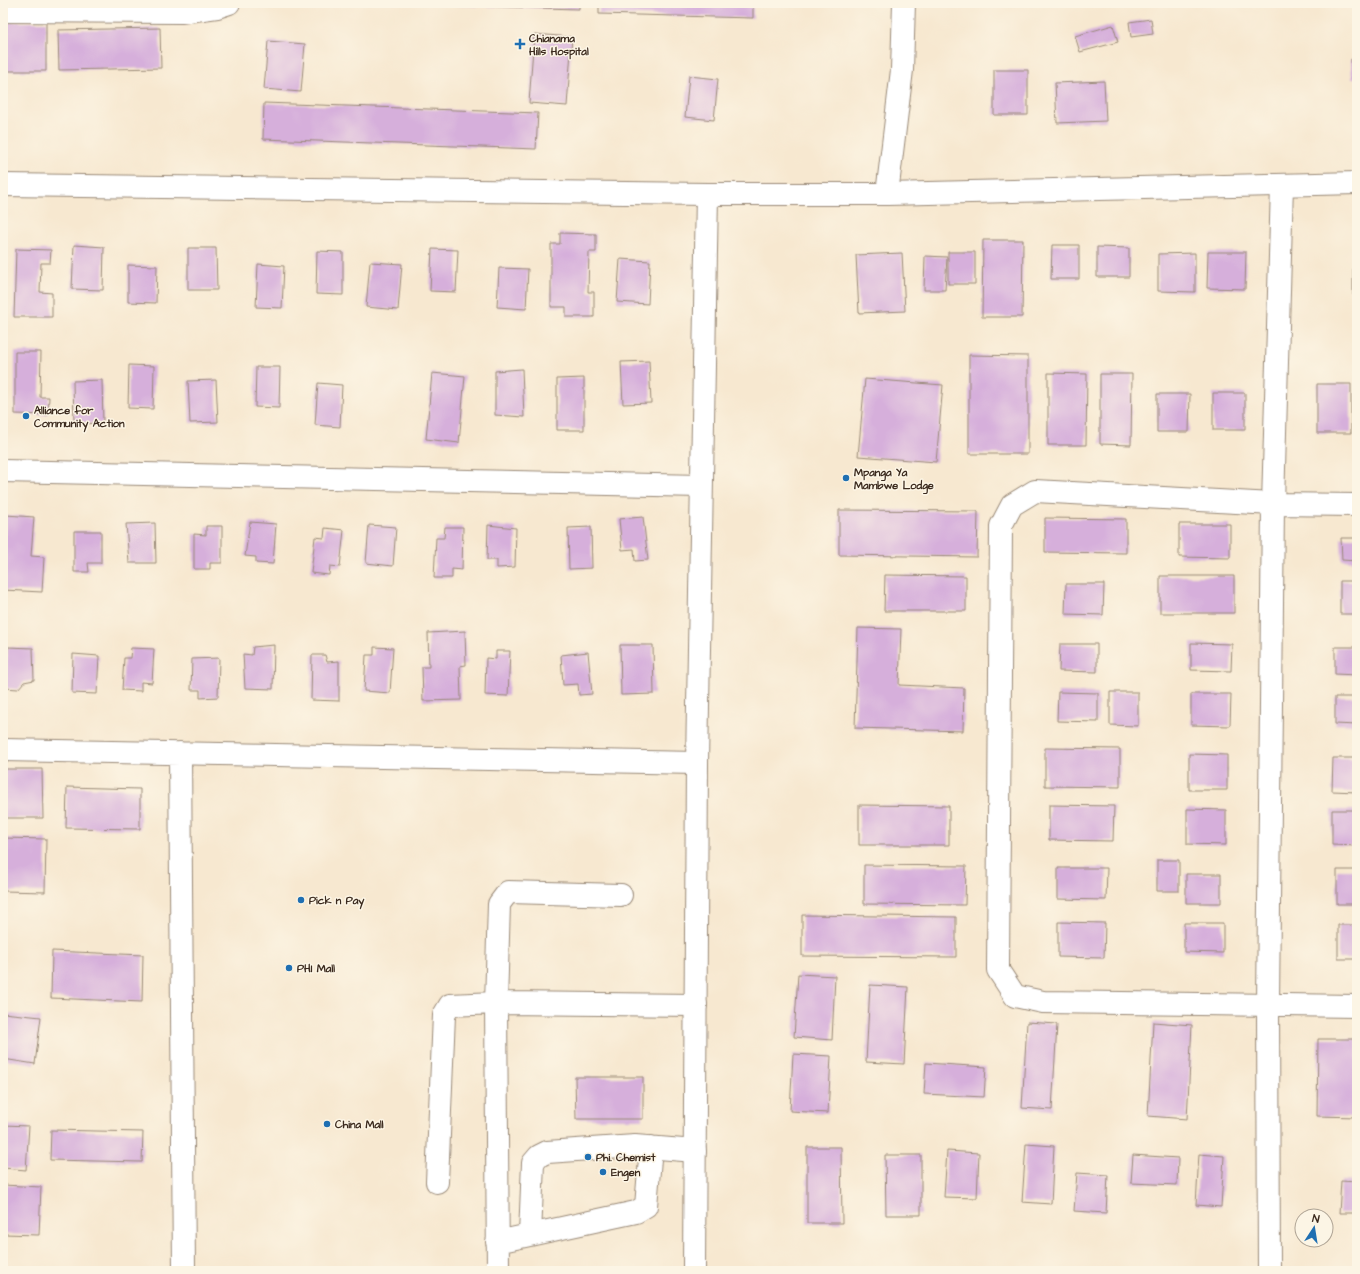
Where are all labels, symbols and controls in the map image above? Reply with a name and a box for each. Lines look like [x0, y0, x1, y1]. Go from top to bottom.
place label: Chianama Hills Hospital [528, 31, 589, 60]
marker: Chianama Hills Hospital [514, 38, 526, 50]
place label: Alliance for Community Action [34, 403, 125, 433]
marker: Alliance for Community Action [21, 411, 31, 421]
place label: Mpanga Ya Mambwe Lodge [854, 465, 934, 495]
marker: Mpanga Ya Mambwe Lodge [841, 473, 851, 483]
place label: Pick n Pay [309, 893, 365, 910]
marker: Pick n Pay [296, 895, 306, 905]
place label: PHI Mall [297, 961, 335, 976]
marker: PHI Mall [284, 963, 294, 973]
place label: China Mall [335, 1117, 384, 1132]
marker: China Mall [322, 1119, 332, 1129]
place label: Phi. Chemist [596, 1150, 656, 1165]
marker: Phi. Chemist [583, 1152, 593, 1162]
place label: Engen [611, 1165, 641, 1182]
marker: Engen [598, 1167, 608, 1177]
north arrow [1294, 1208, 1334, 1248]
text: N [1311, 1211, 1321, 1227]

